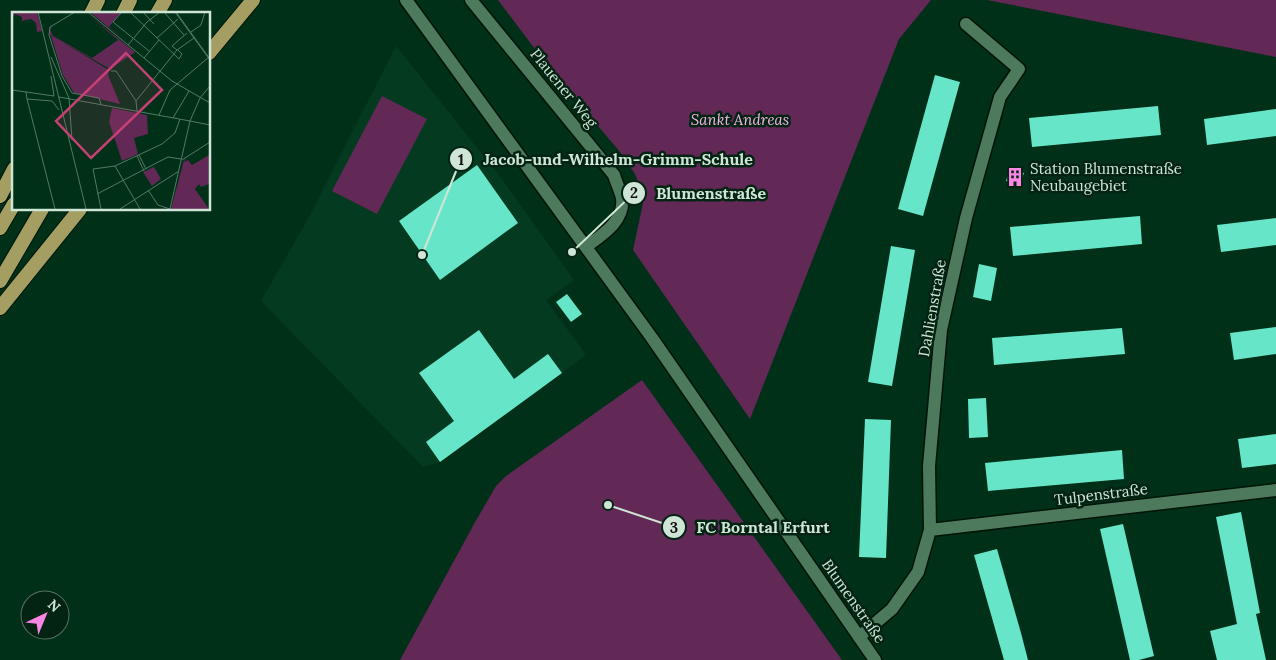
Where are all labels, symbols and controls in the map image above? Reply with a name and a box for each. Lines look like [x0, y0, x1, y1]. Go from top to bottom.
inset map [12, 12, 210, 210]
street label: Plauener Weg [526, 45, 602, 132]
park label: Sankt Andreas [691, 110, 789, 129]
callout: Jacob-und-Wilhelm-Grimm-Schule [448, 144, 763, 175]
text: Jacob-und-Wilhelm-Grimm-Schule [483, 149, 753, 169]
text: 1 [458, 150, 464, 169]
place label: Station Blumenstraße Neubaugebiet [1030, 159, 1182, 195]
building icon: Station Blumenstraße Neubaugebiet [1004, 166, 1026, 188]
callout: Blumenstraße [621, 178, 776, 209]
text: 2 [630, 183, 638, 202]
text: Blumenstraße [656, 183, 766, 203]
street label: Dahlienstraße [914, 258, 950, 358]
street label: Tulpenstraße [1053, 479, 1149, 509]
callout: FC Borntal Erfurt [661, 512, 840, 543]
text: FC Borntal Erfurt [696, 517, 830, 537]
text: 3 [670, 518, 678, 537]
street label: Blumenstraße [818, 555, 890, 647]
north arrow [20, 590, 70, 640]
text: N [44, 595, 64, 616]

